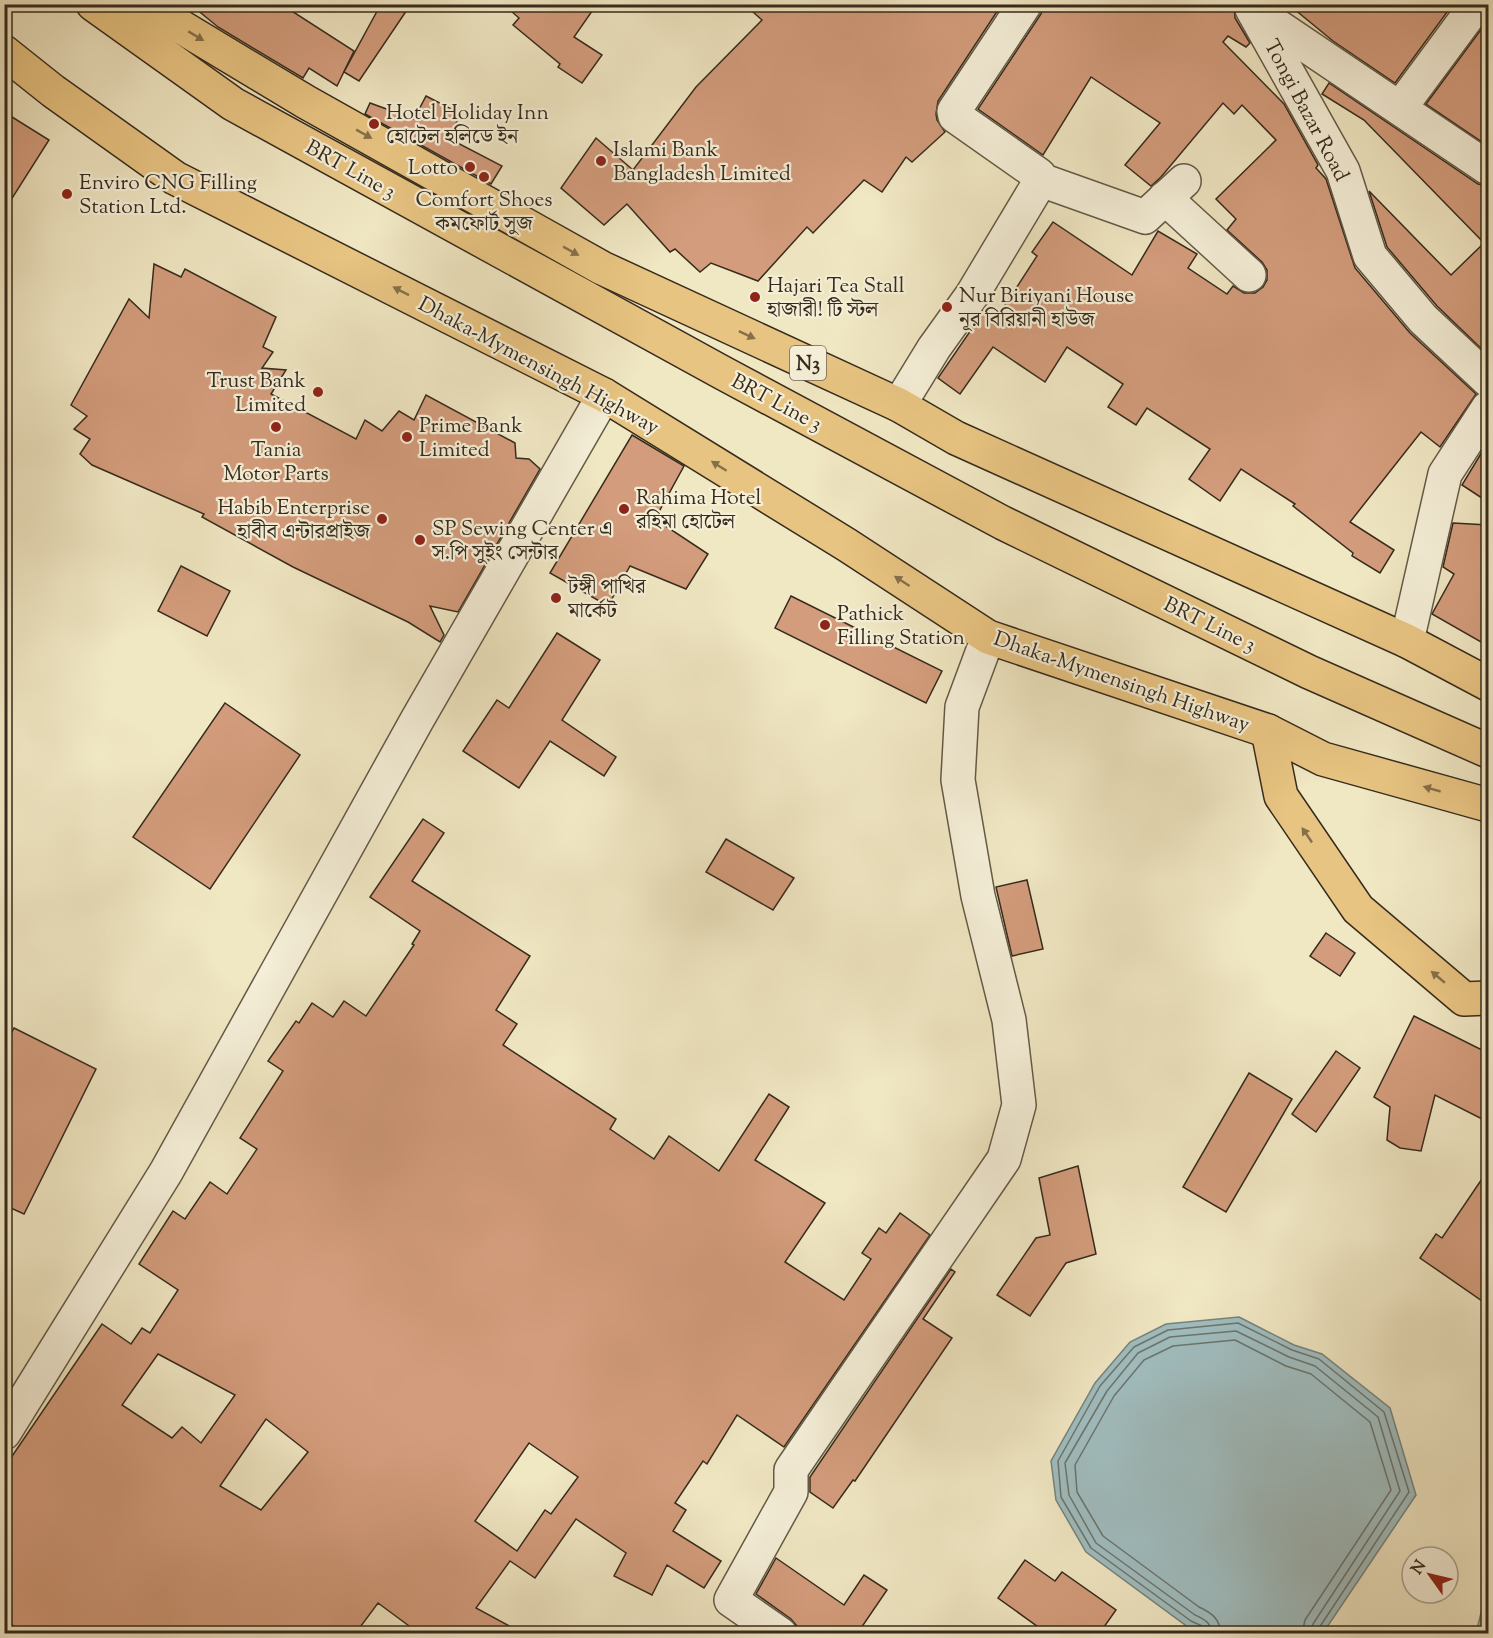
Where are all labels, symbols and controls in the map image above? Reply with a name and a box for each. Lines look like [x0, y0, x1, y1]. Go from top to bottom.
one-way arrow [188, 31, 204, 42]
street label: Tongi Bazar Road [1255, 35, 1355, 187]
place label: Hotel Holiday Inn হোটেল হলিডে ইন [386, 99, 549, 153]
marker: Hotel Holiday Inn হোটেল হলিডে ইন [367, 117, 381, 131]
one-way arrow [356, 129, 372, 140]
street label: BRT Line 3 [299, 134, 401, 208]
place label: Islami Bank Bangladesh Limited [613, 136, 791, 190]
place label: Lotto [408, 154, 458, 184]
marker: Islami Bank Bangladesh Limited [594, 154, 608, 168]
marker: Lotto [463, 160, 477, 174]
place label: Enviro CNG Filling Station Ltd. [79, 169, 257, 223]
marker: Comfort Shoes কমফোর্ট সুজ [477, 170, 491, 184]
place label: Comfort Shoes কমফোর্ট সুজ [415, 186, 553, 240]
marker: Enviro CNG Filling Station Ltd. [60, 187, 74, 201]
one-way arrow [563, 246, 580, 256]
place label: Hajari Tea Stall হাজারী! টি স্টল [766, 272, 905, 326]
place label: Nur Biriyani House নূর বিরিয়ানী হাউজ [958, 282, 1134, 336]
one-way arrow [392, 287, 410, 297]
street label: Dhaka-Mymensingh Highway [412, 290, 664, 443]
marker: Hajari Tea Stall হাজারী! টি স্টল [748, 290, 762, 304]
marker: Nur Biriyani House নূর বিরিয়ানী হাউজ [940, 300, 954, 314]
one-way arrow [738, 330, 756, 340]
road number: N3 [790, 346, 826, 380]
place label: Trust Bank Limited [206, 367, 307, 421]
street label: BRT Line 3 [725, 367, 827, 440]
marker: Trust Bank Limited [311, 385, 325, 399]
place label: Prime Bank Limited [419, 412, 523, 466]
marker: Tania Motor Parts [269, 420, 283, 434]
marker: Prime Bank Limited [400, 430, 414, 444]
place label: Tania Motor Parts [223, 436, 329, 490]
one-way arrow [711, 461, 727, 472]
place label: Rahima Hotel রহিমা হোটেল [635, 484, 761, 538]
place label: Habib Enterprise হাবীব এন্টারপ্রাইজ [217, 494, 371, 548]
marker: Rahima Hotel রহিমা হোটেল [617, 502, 631, 516]
marker: Habib Enterprise হাবীব এন্টারপ্রাইজ [375, 512, 389, 526]
place label: SP Sewing Center এ স.পি সুইং সেন্টার [431, 515, 613, 569]
marker: SP Sewing Center এ স.পি সুইং সেন্টার [413, 533, 427, 547]
place label: টঙ্গী পাখির মার্কেট [567, 573, 647, 627]
one-way arrow [894, 576, 910, 587]
marker: টঙ্গী পাখির মার্কেট [549, 591, 563, 605]
street label: BRT Line 3 [1158, 591, 1260, 661]
place label: Pathick Filling Station [837, 600, 965, 654]
marker: Pathick Filling Station [818, 618, 832, 632]
street label: Dhaka-Mymensingh Highway [989, 625, 1254, 741]
one-way arrow [1423, 784, 1441, 793]
one-way arrow [1302, 827, 1313, 843]
one-way arrow [1430, 971, 1446, 984]
north arrow [1400, 1545, 1460, 1605]
text: N [1407, 1556, 1433, 1580]

